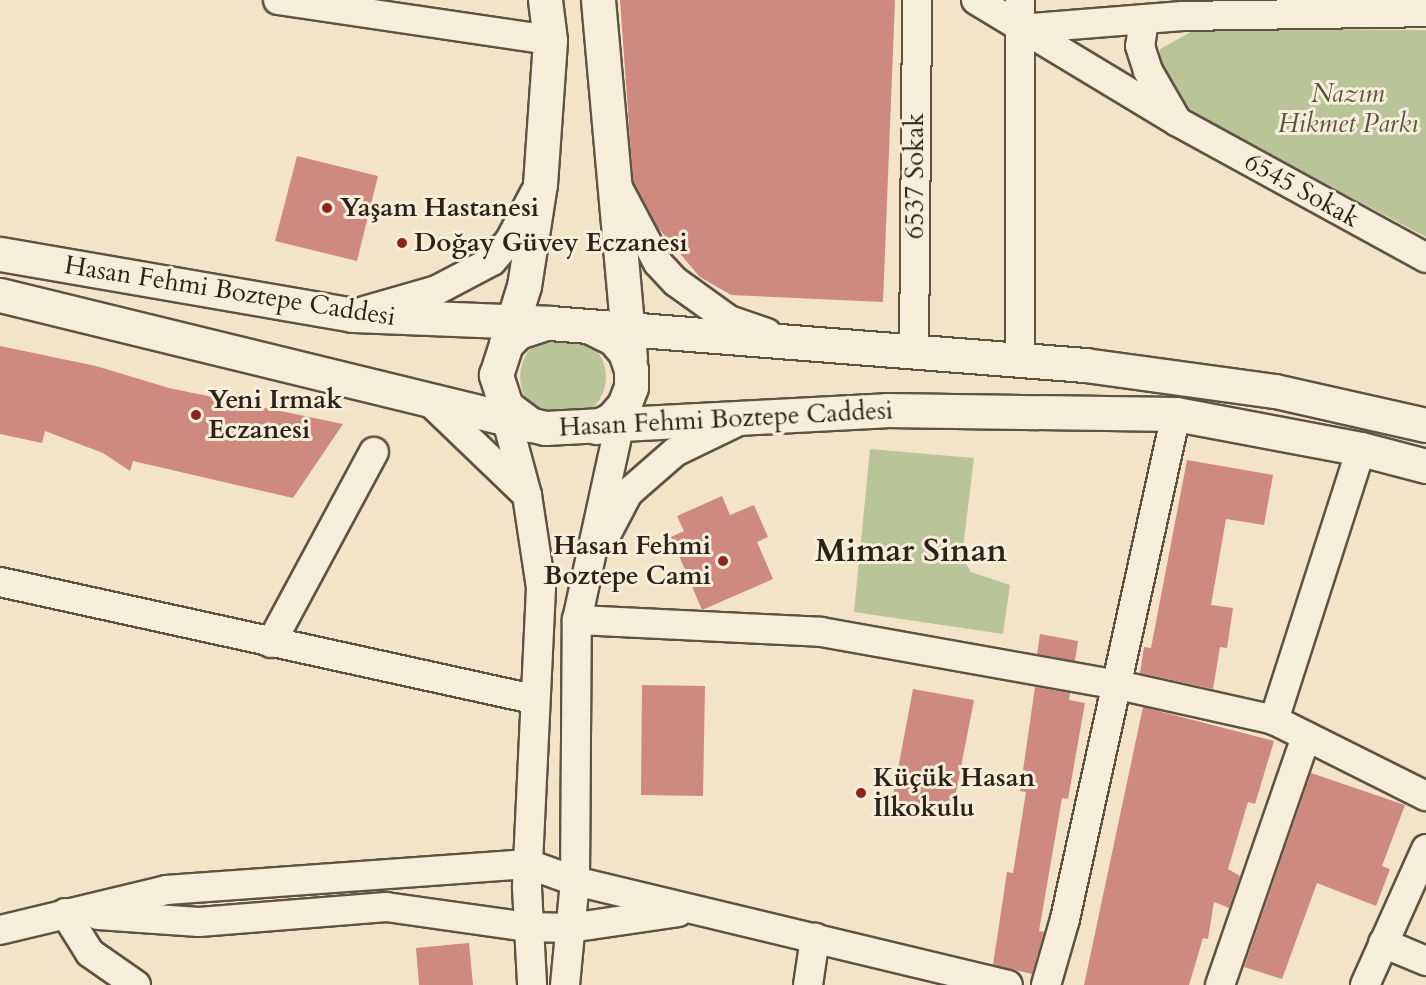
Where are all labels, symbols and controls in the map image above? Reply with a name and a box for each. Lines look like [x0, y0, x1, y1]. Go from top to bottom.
park label: Nazım Hikmet Parkı [1278, 78, 1418, 140]
street label: 6537 Sokak [899, 113, 931, 239]
street label: 6545 Sokak [1239, 146, 1365, 234]
place label: Yaşam Hastanesi [340, 192, 539, 224]
marker: Yaşam Hastanesi [318, 199, 336, 217]
place label: Doğay Güvey Eczanesi [414, 227, 688, 259]
marker: Doğay Güvey Eczanesi [395, 236, 409, 250]
street label: Hasan Fehmi Boztepe Caddesi [62, 249, 398, 333]
place label: Yeni Irmak Eczanesi [208, 384, 342, 446]
street label: Hasan Fehmi Boztepe Caddesi [558, 395, 894, 443]
marker: Yeni Irmak Eczanesi [189, 408, 203, 422]
place label: Hasan Fehmi Boztepe Cami [544, 530, 711, 592]
district label: Mimar Sinan [815, 532, 1007, 570]
marker: Hasan Fehmi Boztepe Cami [716, 554, 730, 568]
place label: Küçük Hasan İlkokulu [873, 762, 1035, 824]
marker: Küçük Hasan İlkokulu [854, 786, 868, 800]

